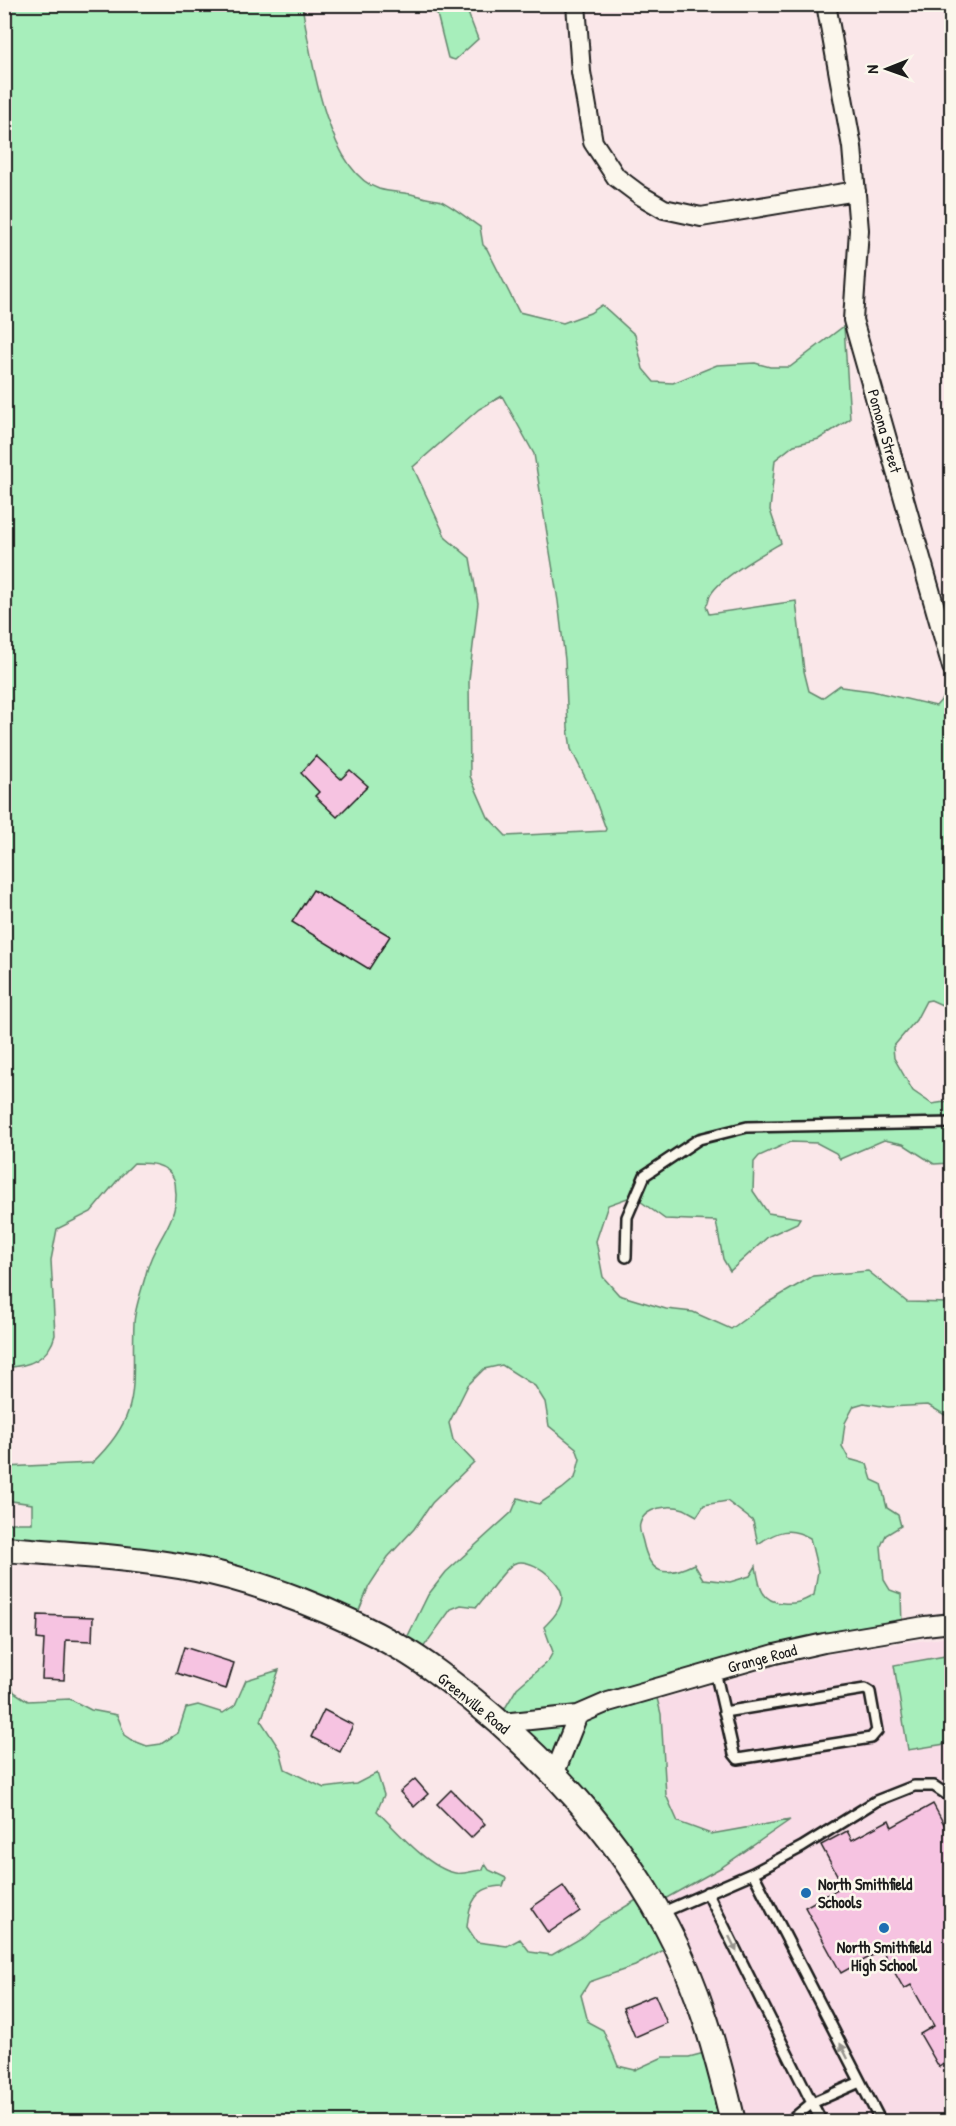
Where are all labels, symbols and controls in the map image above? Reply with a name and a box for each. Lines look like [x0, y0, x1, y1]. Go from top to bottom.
north arrow [857, 39, 917, 99]
text: N [861, 64, 883, 74]
street label: Pomona Street [863, 387, 908, 476]
street label: Grange Road [725, 1638, 799, 1678]
street label: Greenville Road [433, 1667, 515, 1739]
place label: North Smithfield Schools [818, 1873, 913, 1913]
marker: North Smithfield Schools [799, 1886, 813, 1900]
marker: North Smithfield High School [877, 1921, 891, 1935]
one-way arrow [729, 1936, 738, 1953]
place label: North Smithfield High School [837, 1936, 932, 1977]
one-way arrow [839, 2042, 849, 2059]

